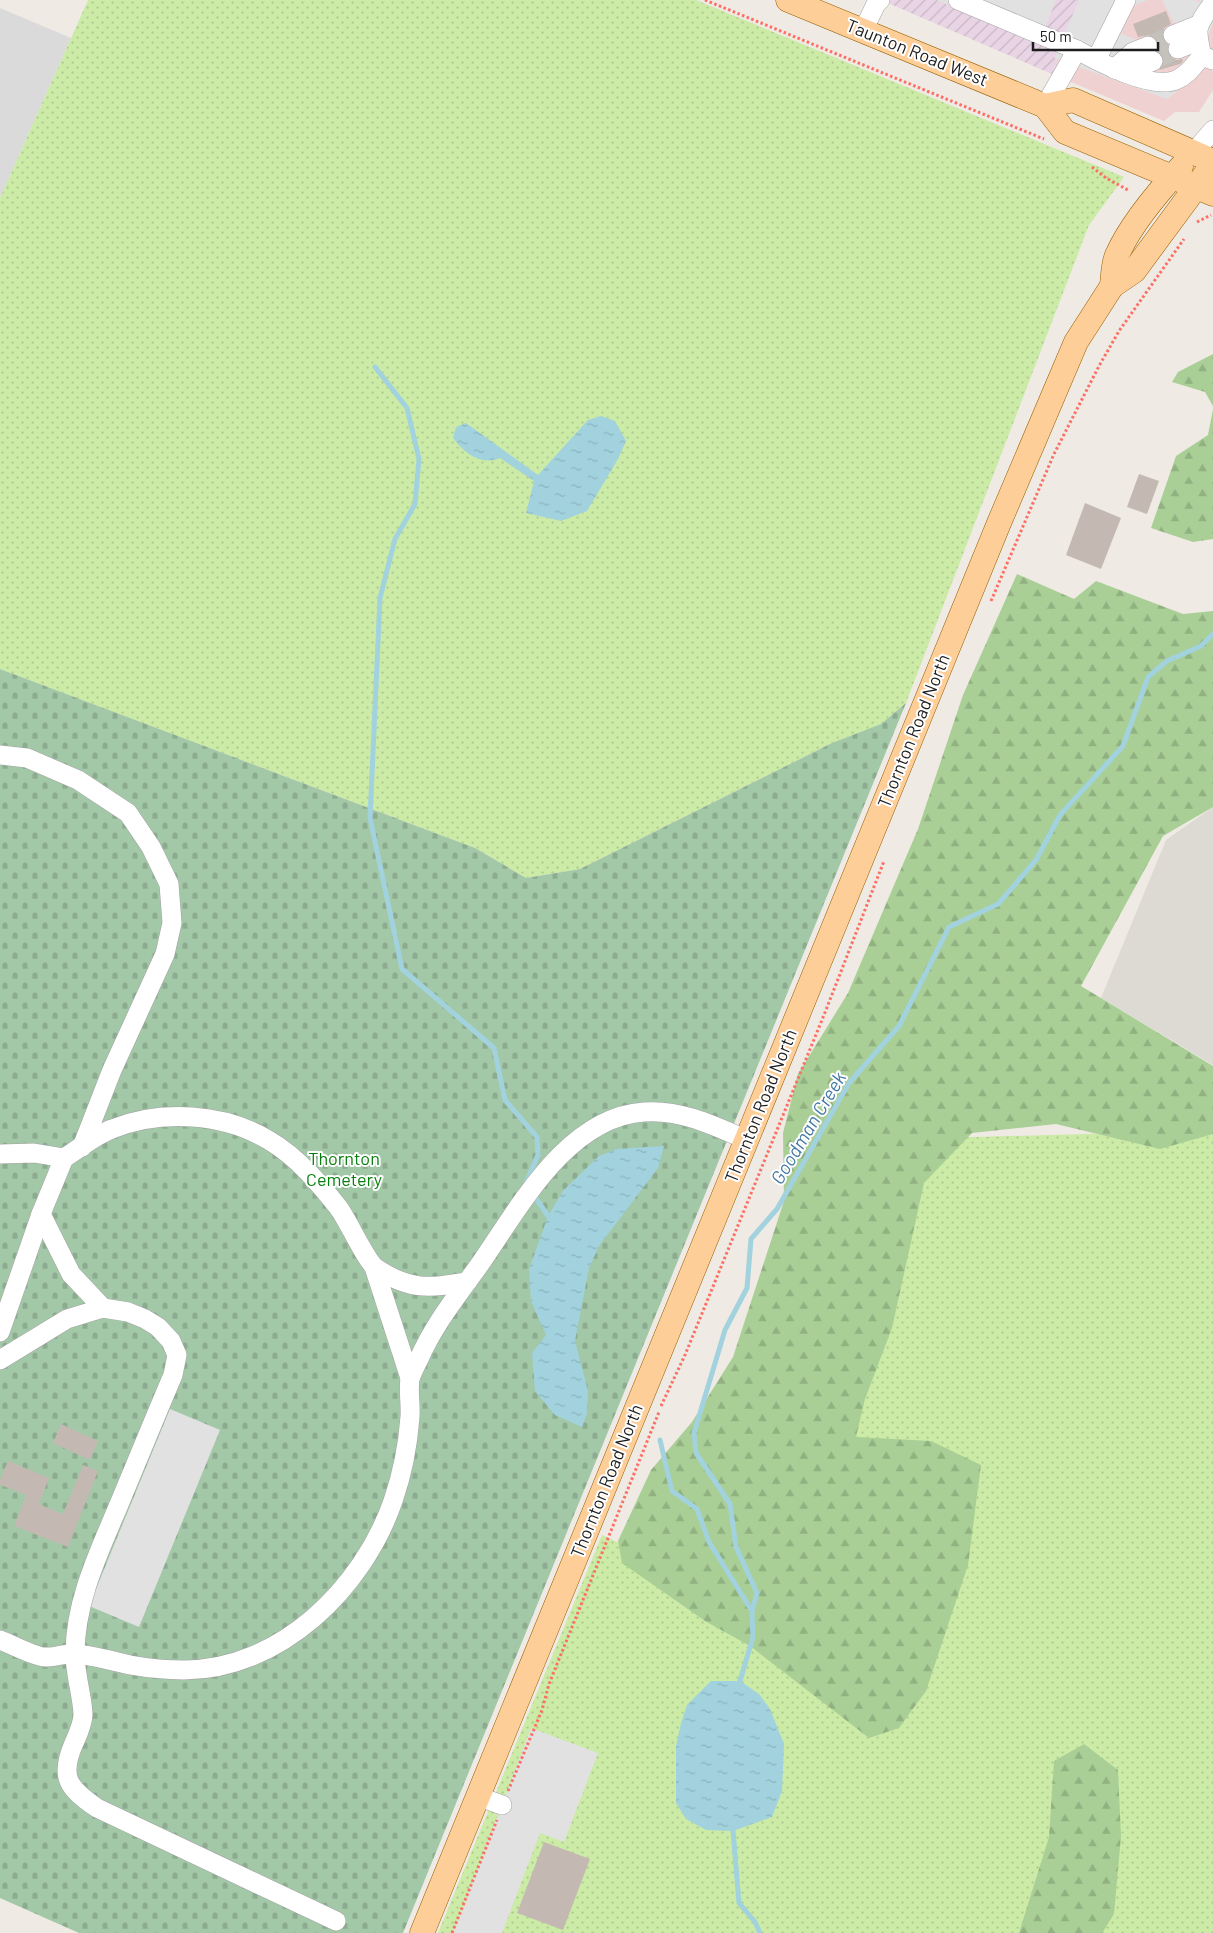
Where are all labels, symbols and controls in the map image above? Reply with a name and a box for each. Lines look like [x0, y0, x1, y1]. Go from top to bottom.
street label: Taunton Road West [843, 14, 991, 91]
scale bar [1033, 20, 1158, 52]
text: 50 m [1040, 27, 1072, 45]
street label: Thornton Road North [872, 651, 954, 811]
street label: Thornton Road North [719, 1026, 801, 1186]
water label: Goodman Creek [765, 1067, 851, 1188]
park label: Thornton Cemetery [306, 1147, 382, 1190]
street label: Thornton Road North [565, 1401, 647, 1561]

